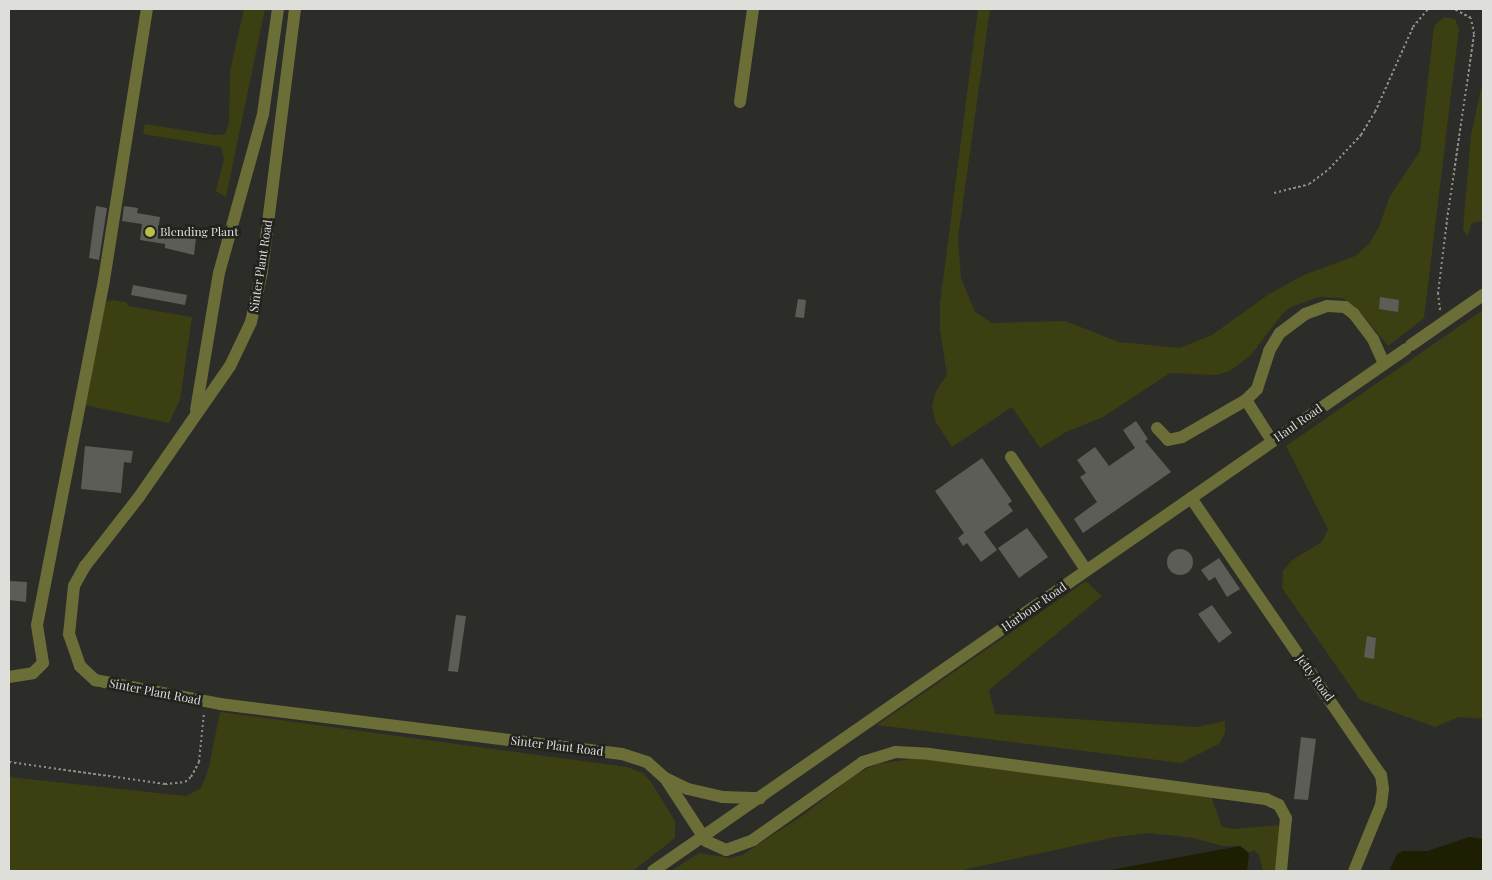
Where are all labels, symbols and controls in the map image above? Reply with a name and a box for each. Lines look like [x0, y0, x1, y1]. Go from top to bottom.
street label: Sinter Plant Road [247, 219, 275, 313]
place label: Blending Plant [160, 225, 239, 239]
marker: Blending Plant [144, 226, 156, 238]
street label: Haul Road [1271, 401, 1325, 445]
street label: Harbour Road [999, 579, 1069, 635]
street label: Jetty Road [1293, 652, 1337, 704]
street label: Sinter Plant Road [108, 676, 202, 708]
street label: Sinter Plant Road [510, 733, 604, 759]

